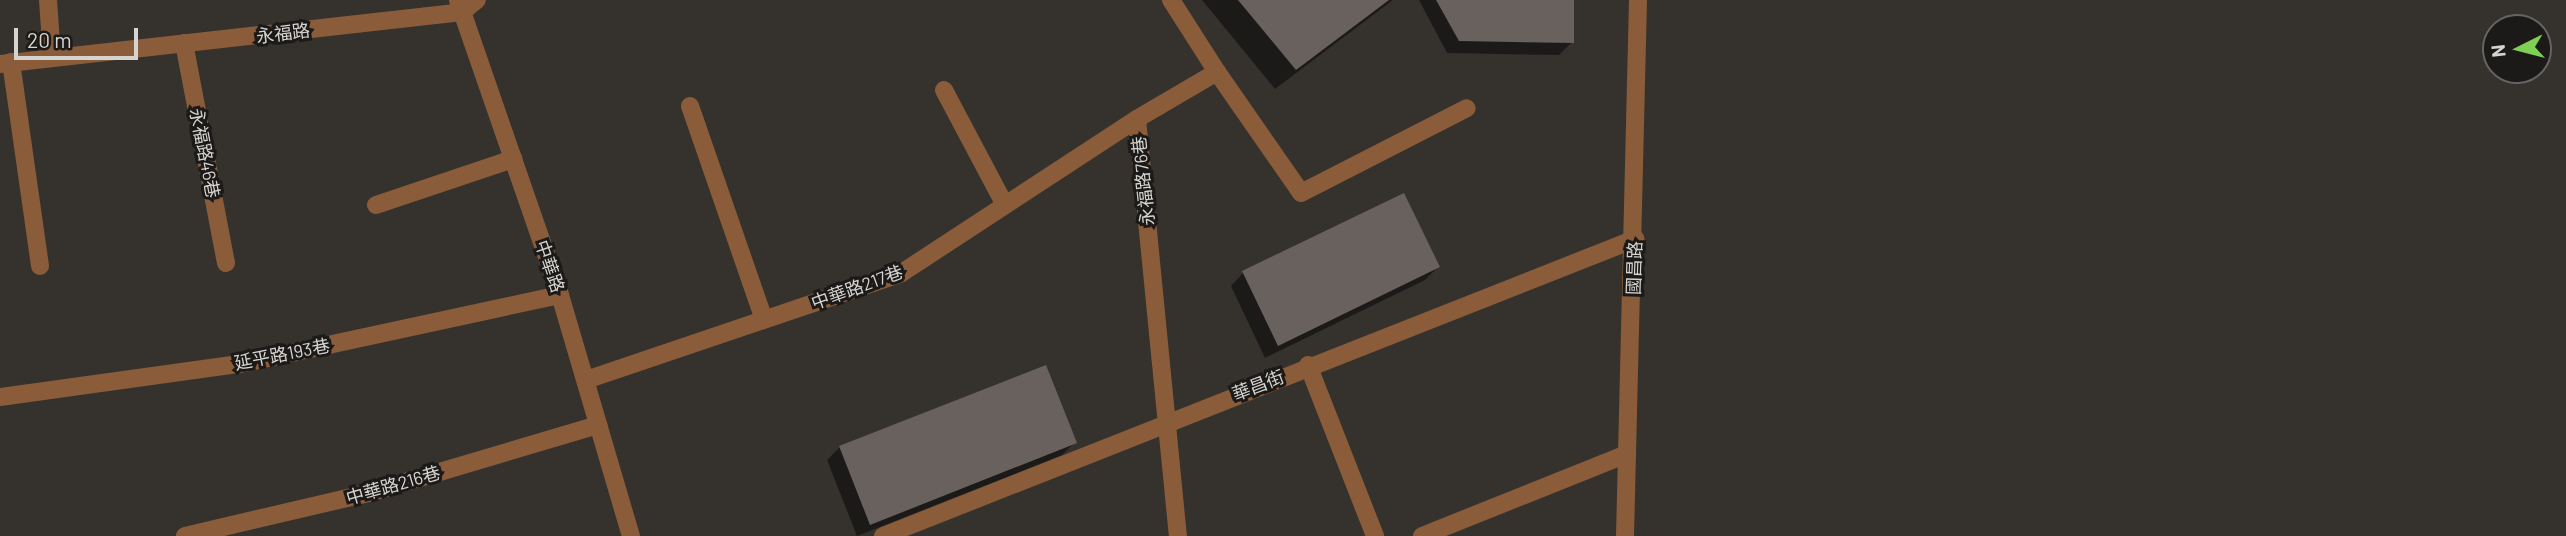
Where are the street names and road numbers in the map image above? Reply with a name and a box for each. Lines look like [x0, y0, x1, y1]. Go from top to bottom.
street label: 永福路 [255, 19, 311, 47]
street label: 永福路46巷 [186, 106, 224, 200]
street label: 永福路76巷 [1128, 135, 1158, 227]
street label: 中華路 [531, 237, 569, 295]
street label: 國昌路 [1622, 241, 1646, 295]
street label: 中華路217巷 [808, 260, 906, 314]
street label: 延平路193巷 [232, 334, 332, 374]
street label: 華昌街 [1229, 365, 1287, 405]
street label: 中華路216巷 [343, 461, 443, 509]

